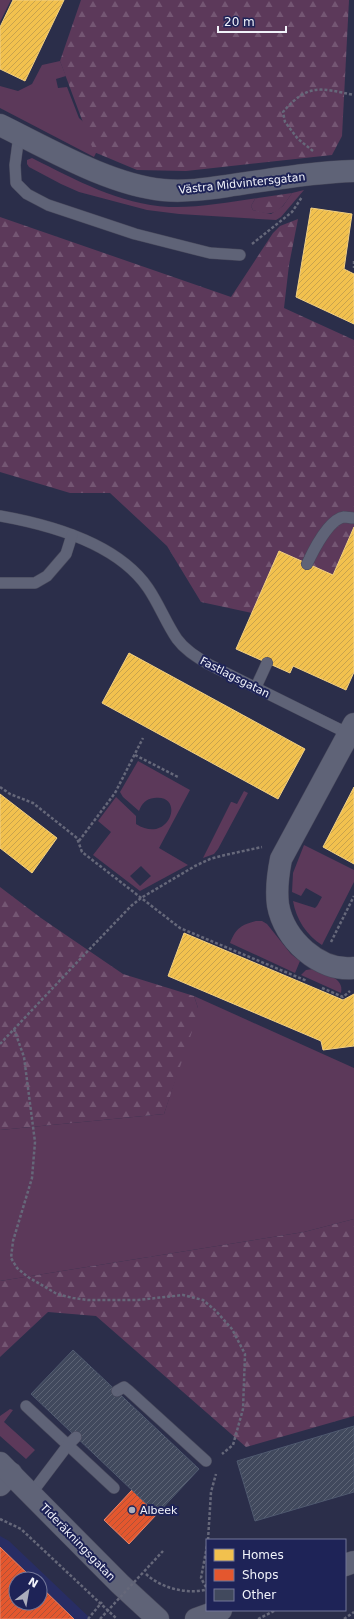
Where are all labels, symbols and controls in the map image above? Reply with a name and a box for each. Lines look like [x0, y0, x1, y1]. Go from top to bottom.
scale bar [218, 8, 286, 34]
text: 20 m [224, 15, 255, 29]
street label: Västra Midvintersgatan [178, 170, 306, 197]
street label: Fastlagsgatan [198, 654, 272, 701]
street label: Tideräkningsgatan [37, 1500, 118, 1584]
place label: Albeek [140, 1504, 178, 1517]
marker: Albeek [127, 1505, 137, 1515]
legend [206, 1539, 346, 1611]
text: Homes [242, 1548, 284, 1562]
text: Shops [242, 1568, 278, 1582]
north arrow [8, 1571, 48, 1611]
text: N [26, 1575, 40, 1591]
text: Other [242, 1588, 276, 1602]

